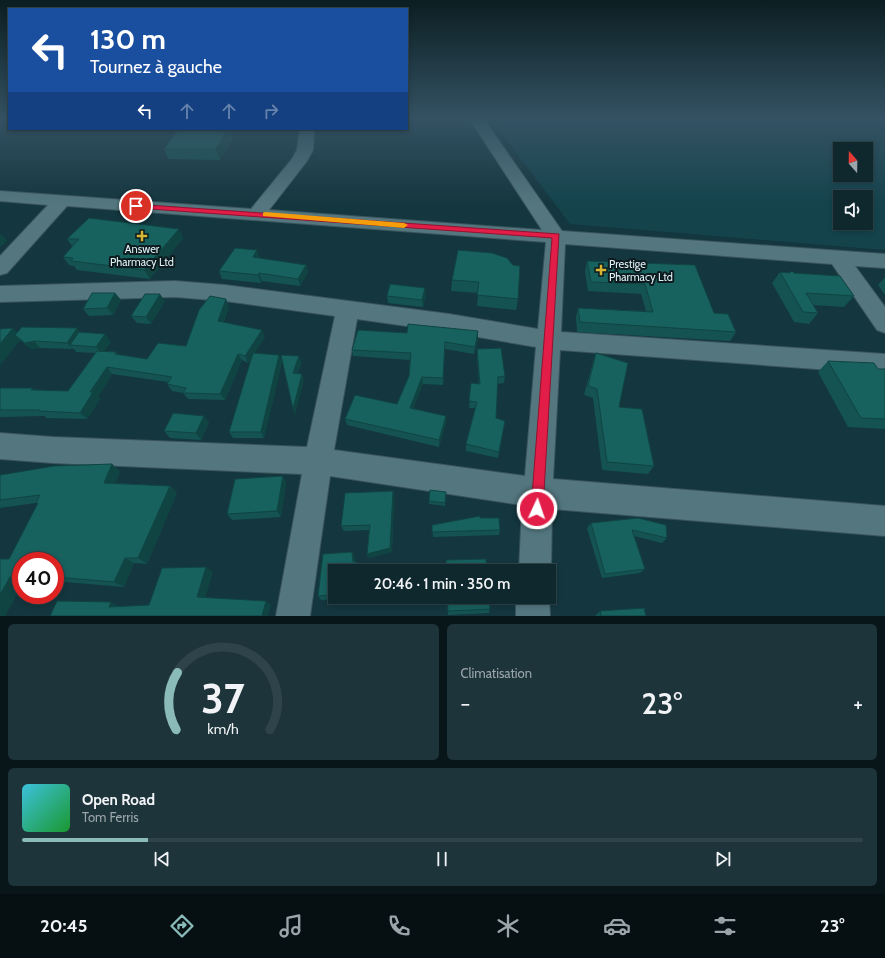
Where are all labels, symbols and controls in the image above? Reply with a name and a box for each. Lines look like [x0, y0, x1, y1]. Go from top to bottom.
text: 130 m [90, 22, 166, 56]
icon: left [24, 24, 76, 76]
text: Tournez à gauche [90, 56, 222, 78]
icon: left [134, 100, 156, 122]
icon: ahead [176, 100, 198, 122]
icon: ahead [218, 100, 240, 122]
icon: right [260, 100, 282, 122]
north arrow [833, 142, 873, 182]
map controls [833, 142, 873, 230]
pin [119, 189, 153, 223]
button: sound [833, 190, 873, 230]
icon: arrive [125, 195, 147, 217]
marker: Answer Pharmacy Ltd [137, 231, 147, 241]
place label: Answer Pharmacy Ltd [110, 242, 174, 269]
place label: Prestige Pharmacy Ltd [609, 257, 673, 284]
marker: Prestige Pharmacy Ltd [596, 265, 606, 275]
position arrow [516, 488, 558, 530]
speed limit sign: 40 [12, 552, 64, 604]
text: 20:46 · 1 min · 350 m [374, 575, 510, 593]
text: Climatisation [461, 665, 532, 681]
text: 37 [201, 673, 245, 723]
text: 23° [641, 685, 682, 722]
text: − [461, 690, 470, 717]
text: + [853, 690, 863, 717]
text: km/h [208, 720, 239, 738]
text: Open Road [82, 791, 155, 809]
text: Tom Ferris [82, 809, 139, 825]
icon: previous [151, 848, 173, 870]
icon: pause [431, 848, 453, 870]
icon: next [712, 848, 734, 870]
icon: directions [168, 912, 196, 940]
icon: music [277, 912, 305, 940]
icon: phone [385, 912, 413, 940]
icon: climate [494, 912, 522, 940]
icon: car [603, 912, 631, 940]
icon: filters [711, 912, 739, 940]
text: 20:45 [40, 915, 87, 937]
text: 23° [820, 915, 845, 937]

